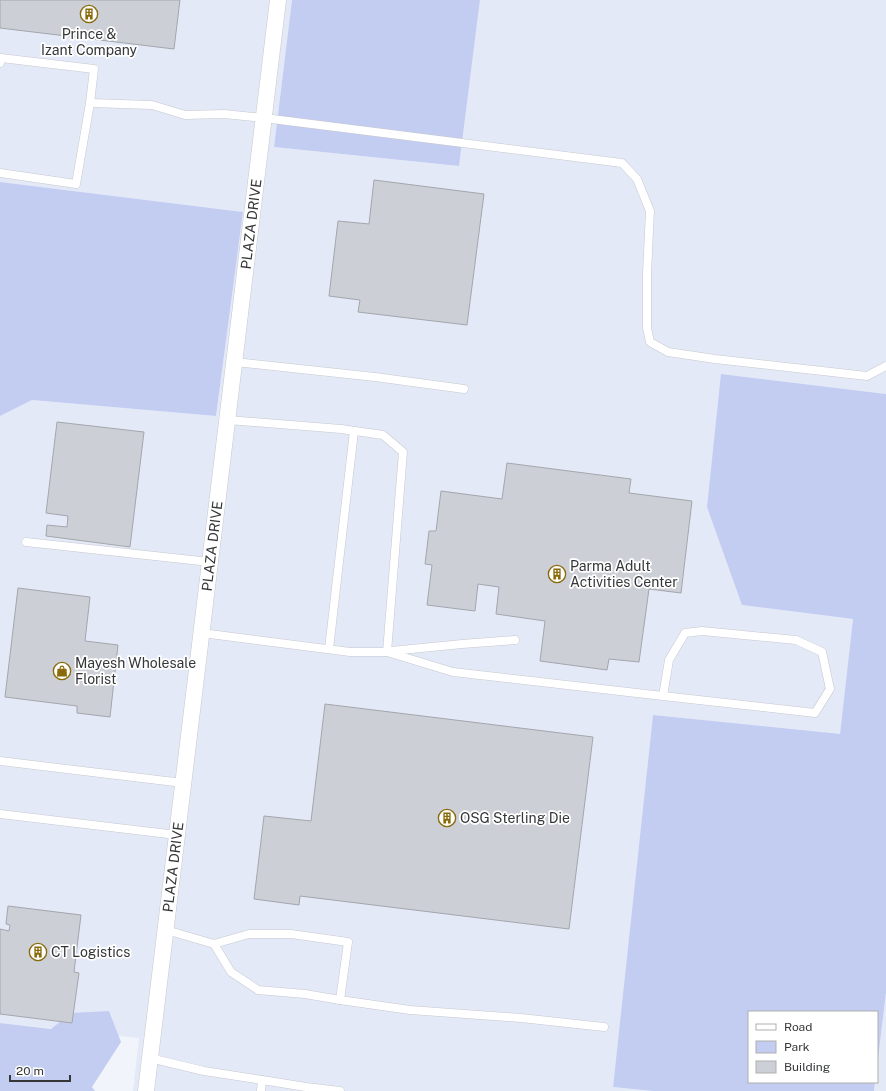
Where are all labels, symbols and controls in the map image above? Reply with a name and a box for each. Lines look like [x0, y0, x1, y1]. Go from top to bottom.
building icon: Prince & Izant Company [79, 4, 99, 24]
place label: Prince & Izant Company [41, 26, 138, 58]
street label: PLAZA DRIVE [238, 178, 264, 270]
street label: PLAZA DRIVE [199, 500, 225, 592]
place label: Parma Adult Activities Center [570, 558, 678, 590]
building icon: Parma Adult Activities Center [547, 564, 567, 584]
place label: Mayesh Wholesale Florist [75, 655, 196, 687]
shop icon: Mayesh Wholesale Florist [52, 661, 72, 681]
building icon: OSG Sterling Die [437, 808, 457, 828]
place label: OSG Sterling Die [460, 810, 570, 826]
street label: PLAZA DRIVE [160, 821, 186, 913]
building icon: CT Logistics [28, 942, 48, 962]
place label: CT Logistics [51, 944, 130, 960]
legend [748, 1011, 878, 1083]
text: Road [784, 1020, 812, 1034]
text: Park [784, 1040, 810, 1054]
scale bar [10, 1057, 70, 1083]
text: Building [784, 1060, 830, 1074]
text: 20 m [16, 1064, 44, 1078]

